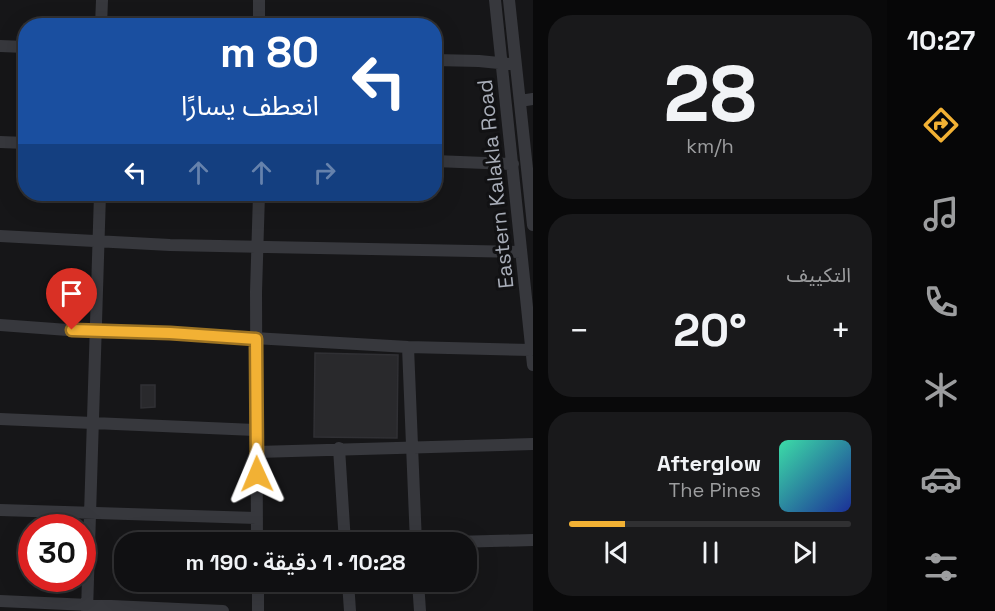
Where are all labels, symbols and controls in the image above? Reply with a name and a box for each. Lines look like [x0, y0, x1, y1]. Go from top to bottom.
text: 10:27 [907, 23, 975, 58]
text: 80 m [220, 26, 319, 79]
icon: left [340, 42, 418, 120]
text: 28 [663, 44, 757, 144]
street label: Eastern Kalakla Road [471, 78, 519, 290]
text: انعطف يسارًا [181, 88, 319, 123]
icon: directions [920, 104, 962, 146]
text: km/h [686, 133, 734, 159]
icon: left [119, 156, 152, 189]
icon: ahead [182, 156, 215, 189]
icon: ahead [245, 156, 278, 189]
icon: right [308, 156, 341, 189]
icon: music [920, 193, 962, 235]
text: التكييف [787, 262, 851, 288]
pin [46, 268, 97, 330]
icon: arrive [55, 277, 88, 310]
icon: phone [920, 281, 962, 323]
text: 20° [673, 302, 747, 359]
text: − [569, 310, 589, 352]
text: + [831, 310, 851, 352]
icon: climate [920, 369, 962, 411]
position arrow [225, 442, 289, 506]
text: Afterglow [657, 449, 761, 477]
icon: car [920, 458, 962, 500]
text: The Pines [668, 477, 761, 503]
speed limit sign: 30 [18, 514, 96, 592]
icon: previous [600, 536, 633, 569]
icon: pause [694, 536, 727, 569]
icon: next [788, 536, 821, 569]
icon: filters [920, 546, 962, 588]
text: 10:28 · 1 دقيقة · 190 m [185, 548, 406, 576]

